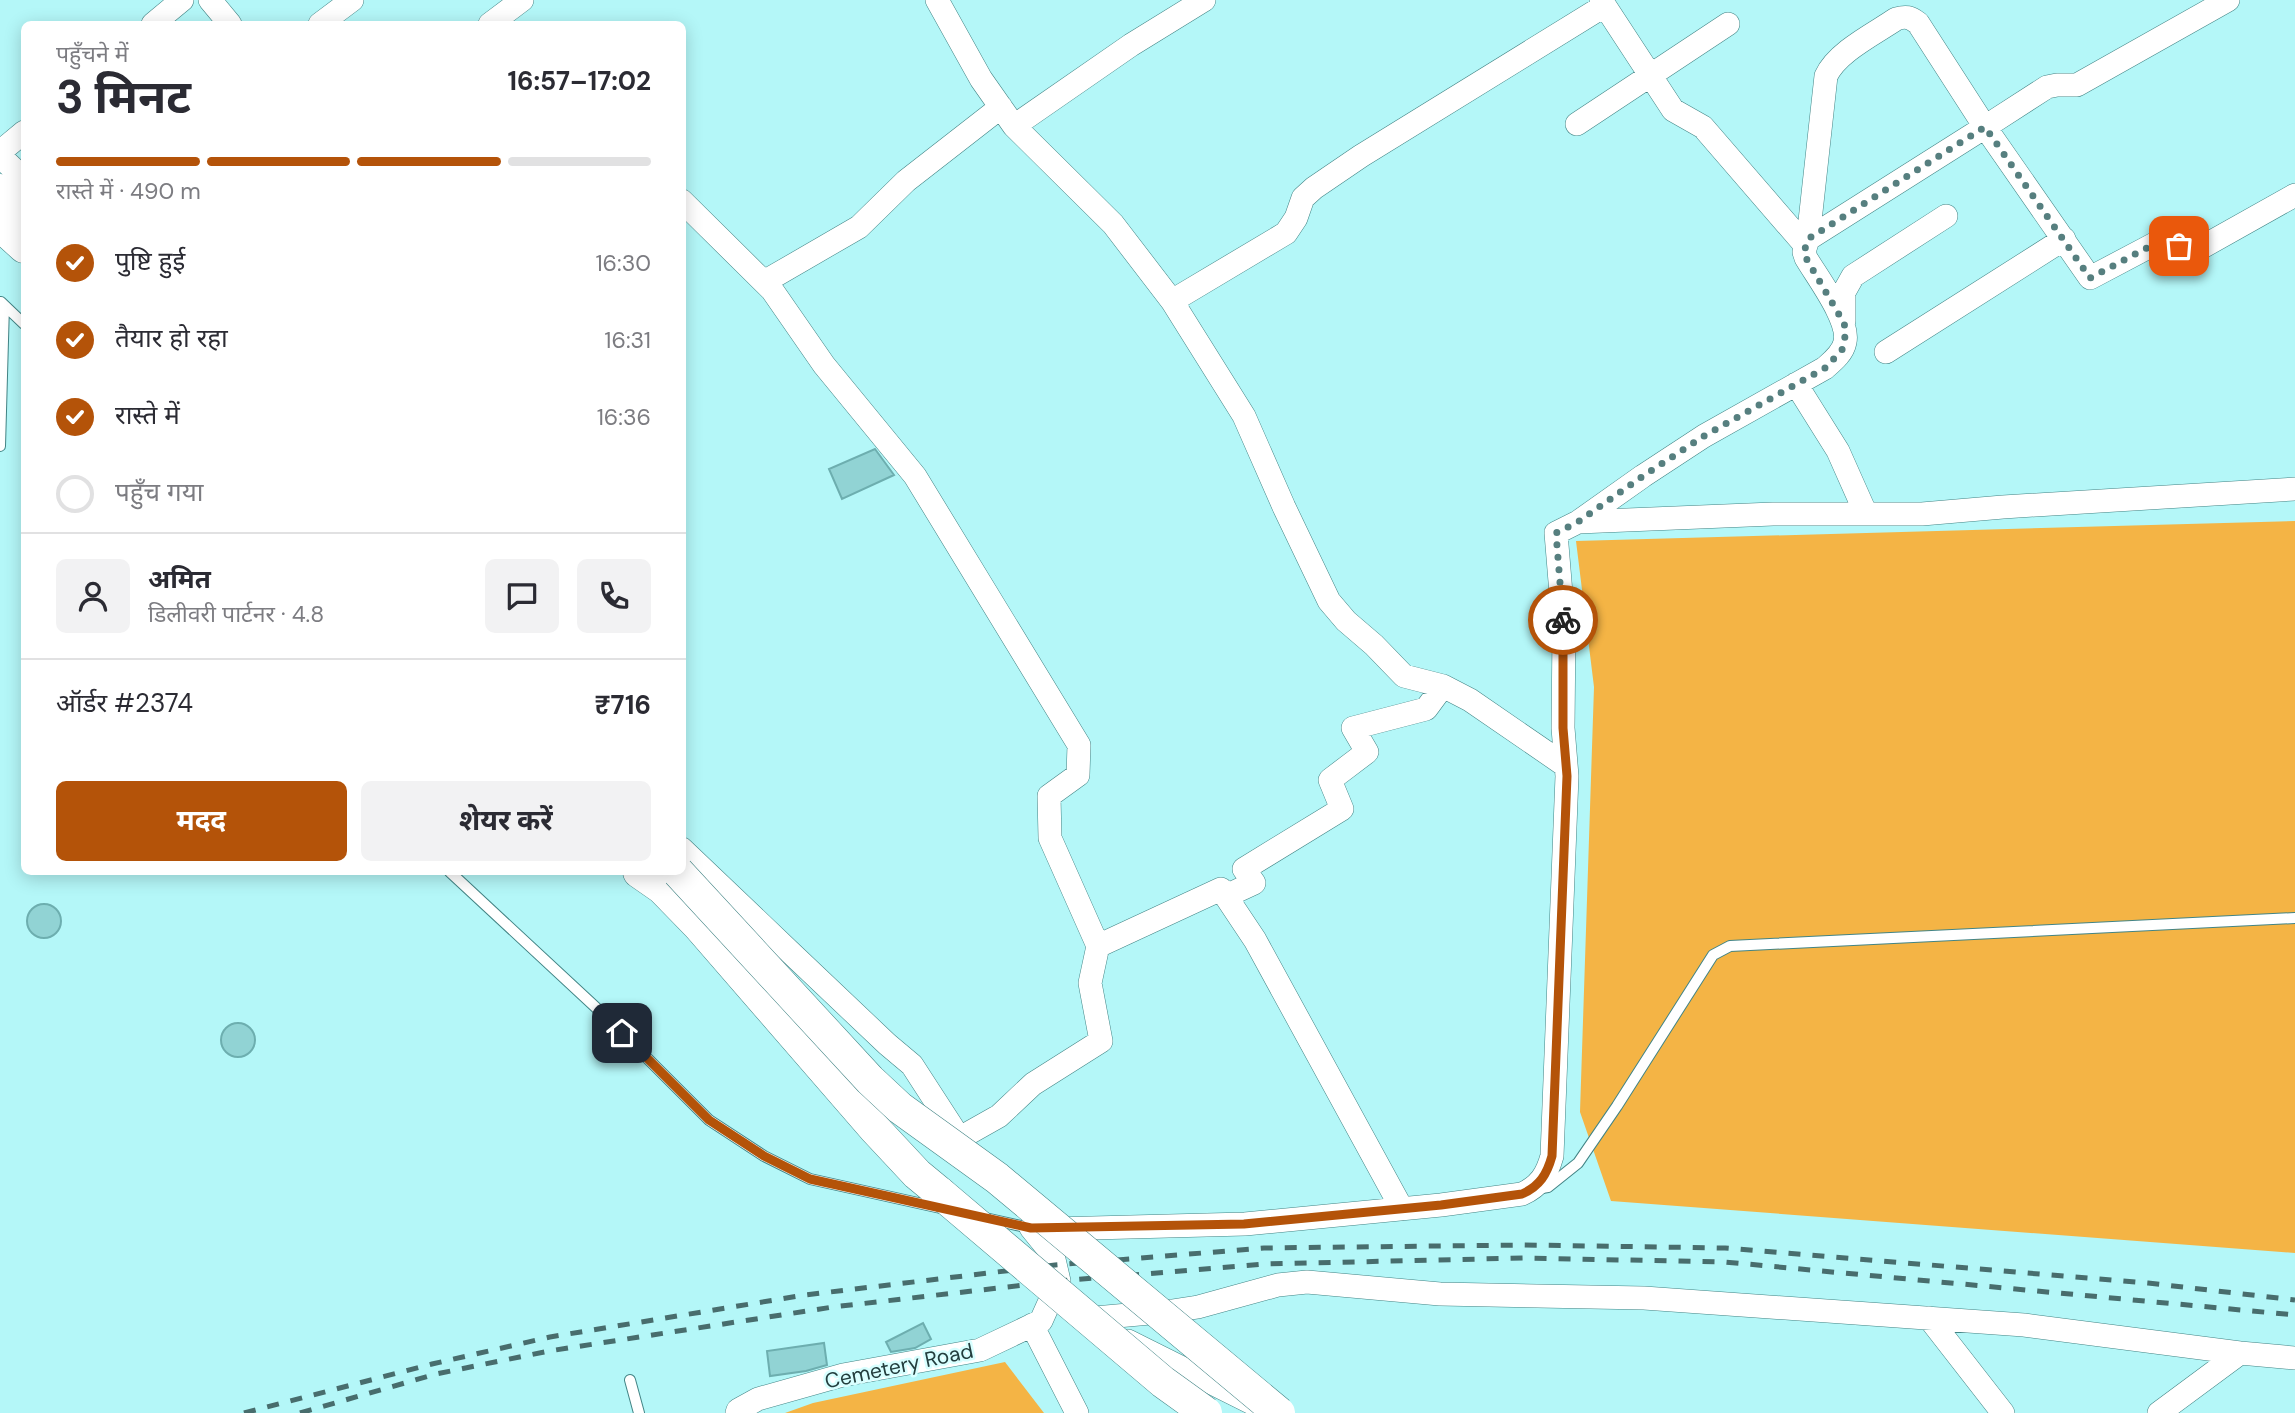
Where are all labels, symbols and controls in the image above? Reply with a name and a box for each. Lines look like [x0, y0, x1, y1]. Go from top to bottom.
text: पहुँचने में [56, 39, 129, 69]
text: 16:57–17:02 [508, 64, 651, 98]
text: 3 मिनट [56, 67, 191, 127]
text: रास्ते में · 490 m [56, 176, 201, 206]
pin [2149, 216, 2209, 276]
icon: bag [2160, 227, 2198, 265]
icon: check [56, 244, 94, 282]
text: पुष्टि हुई [115, 244, 185, 278]
text: 16:30 [595, 248, 651, 278]
icon: check [56, 321, 94, 359]
text: तैयार हो रहा [115, 321, 228, 355]
text: 16:31 [604, 325, 651, 355]
icon: check [56, 398, 94, 436]
text: रास्ते में [115, 398, 180, 432]
text: 16:36 [597, 402, 651, 432]
text: पहुँच गया [115, 475, 203, 509]
button: person [56, 559, 130, 633]
button: chat [485, 559, 559, 633]
button: phone [577, 559, 651, 633]
text: अमित [148, 562, 211, 596]
courier [1528, 585, 1598, 655]
text: डिलीवरी पार्टनर · 4.8 [148, 599, 324, 629]
icon: bike [1544, 601, 1582, 639]
text: ऑर्डर #2374 [56, 686, 193, 720]
text: ₹716 [595, 688, 651, 722]
button: मदद [56, 781, 347, 861]
button: शेयर करें [361, 781, 651, 861]
pin [592, 1003, 652, 1063]
icon: home [603, 1014, 641, 1052]
street label: Cemetery Road [822, 1337, 976, 1395]

